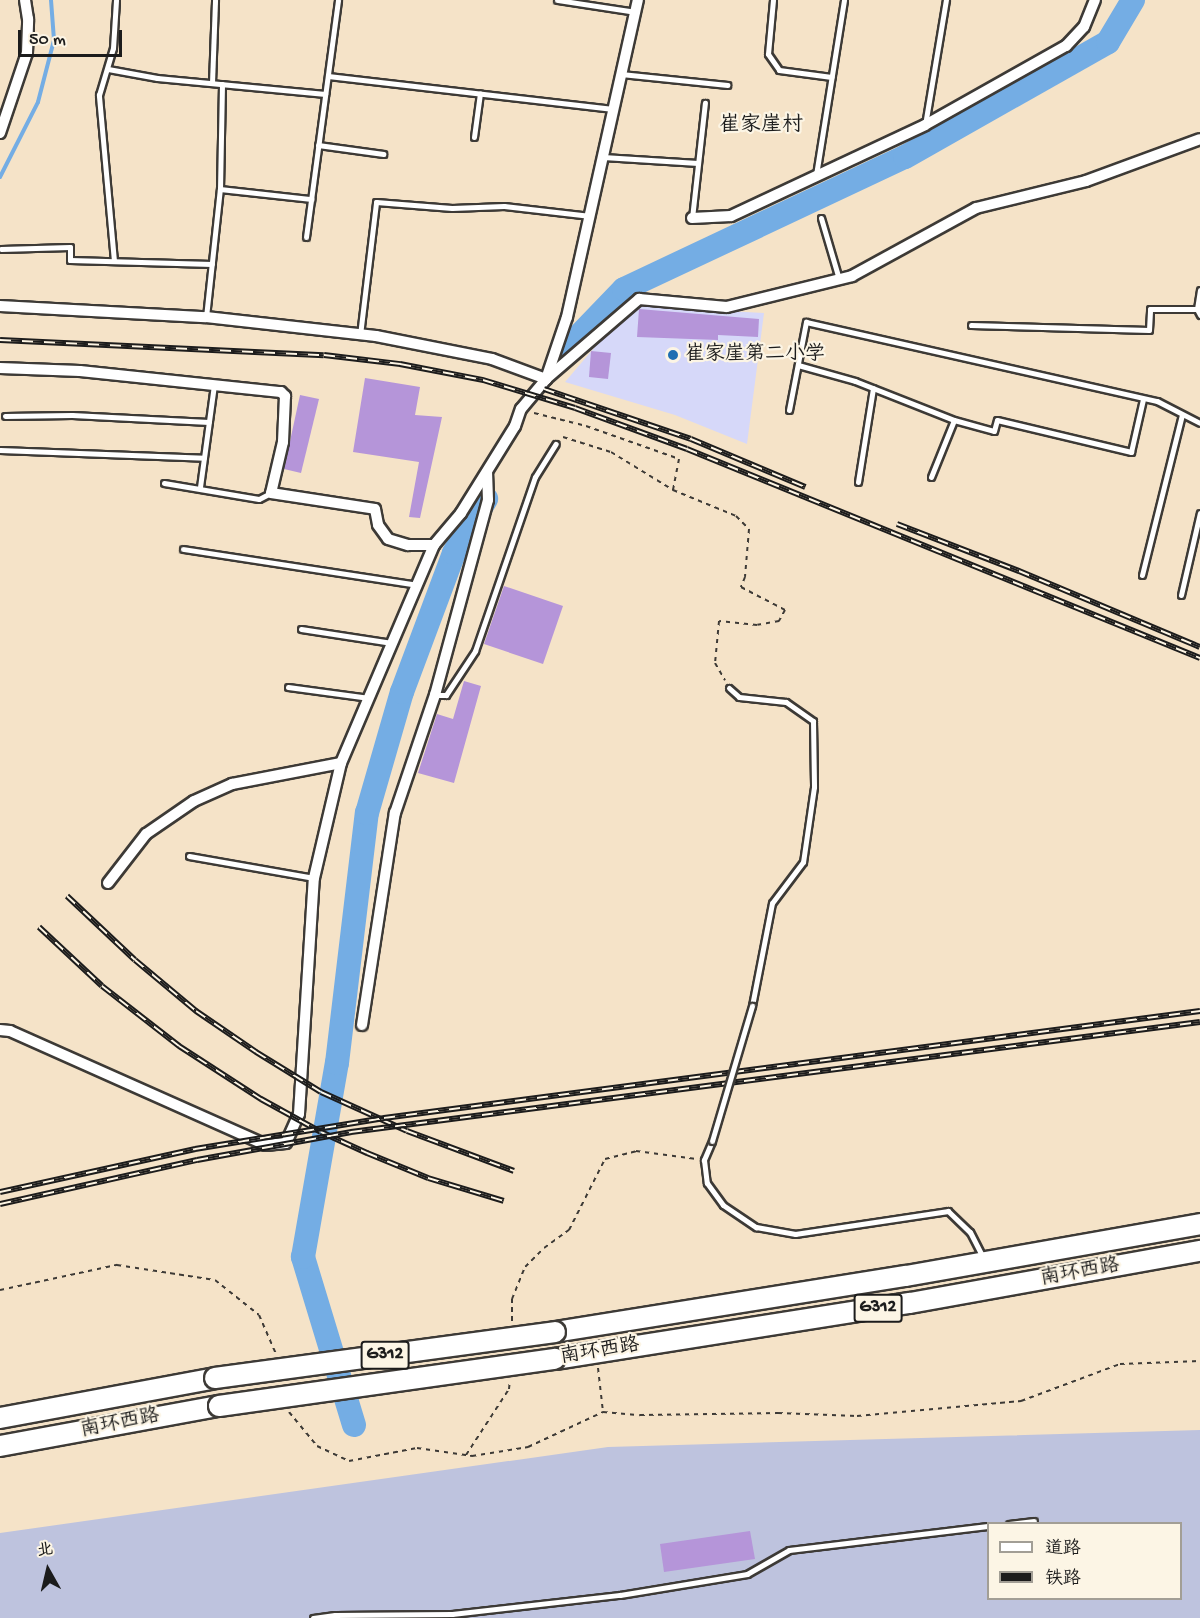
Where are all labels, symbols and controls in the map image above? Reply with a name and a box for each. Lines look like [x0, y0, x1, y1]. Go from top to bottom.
scale bar [21, 18, 124, 56]
text: 50 m [29, 30, 66, 51]
district label: 崔家崖村 [719, 114, 803, 140]
place label: 崔家崖第二小学 [685, 343, 825, 367]
marker: 崔家崖第二小学 [666, 348, 680, 362]
street label: 南环西路 [1039, 1254, 1121, 1292]
road number: G312 [852, 1293, 904, 1323]
street label: 南环西路 [559, 1334, 641, 1370]
road number: G312 [360, 1340, 410, 1370]
street label: 南环西路 [78, 1405, 162, 1443]
legend [987, 1522, 1182, 1600]
text: 道路 [1045, 1539, 1081, 1560]
north arrow [18, 1540, 78, 1600]
text: 北 [36, 1541, 55, 1562]
text: 铁路 [1045, 1569, 1081, 1590]

